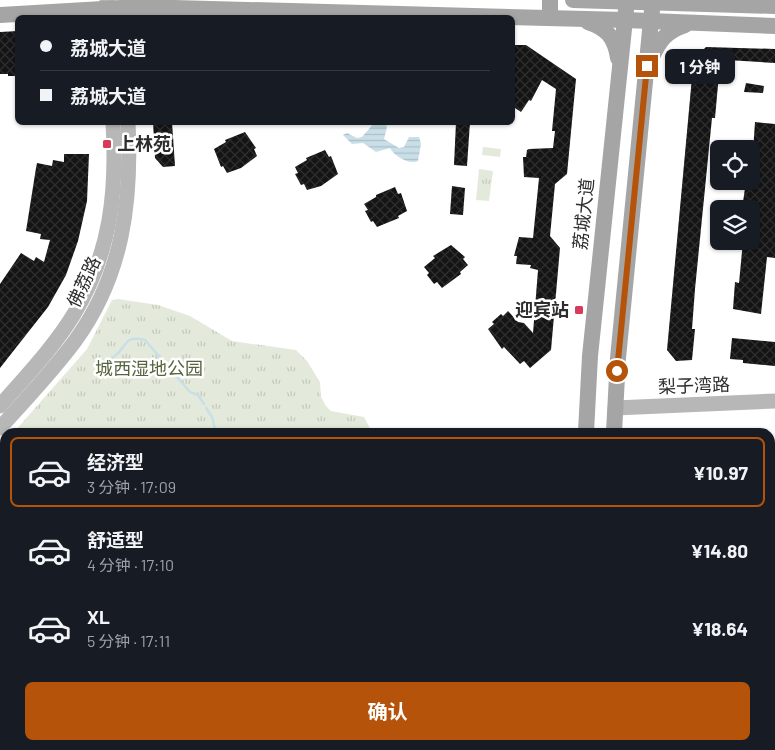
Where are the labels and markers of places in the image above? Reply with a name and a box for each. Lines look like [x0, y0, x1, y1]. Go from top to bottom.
place label: 上林苑 [117, 132, 171, 154]
marker: 上林苑 [101, 138, 113, 150]
place label: 迎宾站 [515, 298, 569, 320]
marker: 迎宾站 [573, 304, 585, 316]

